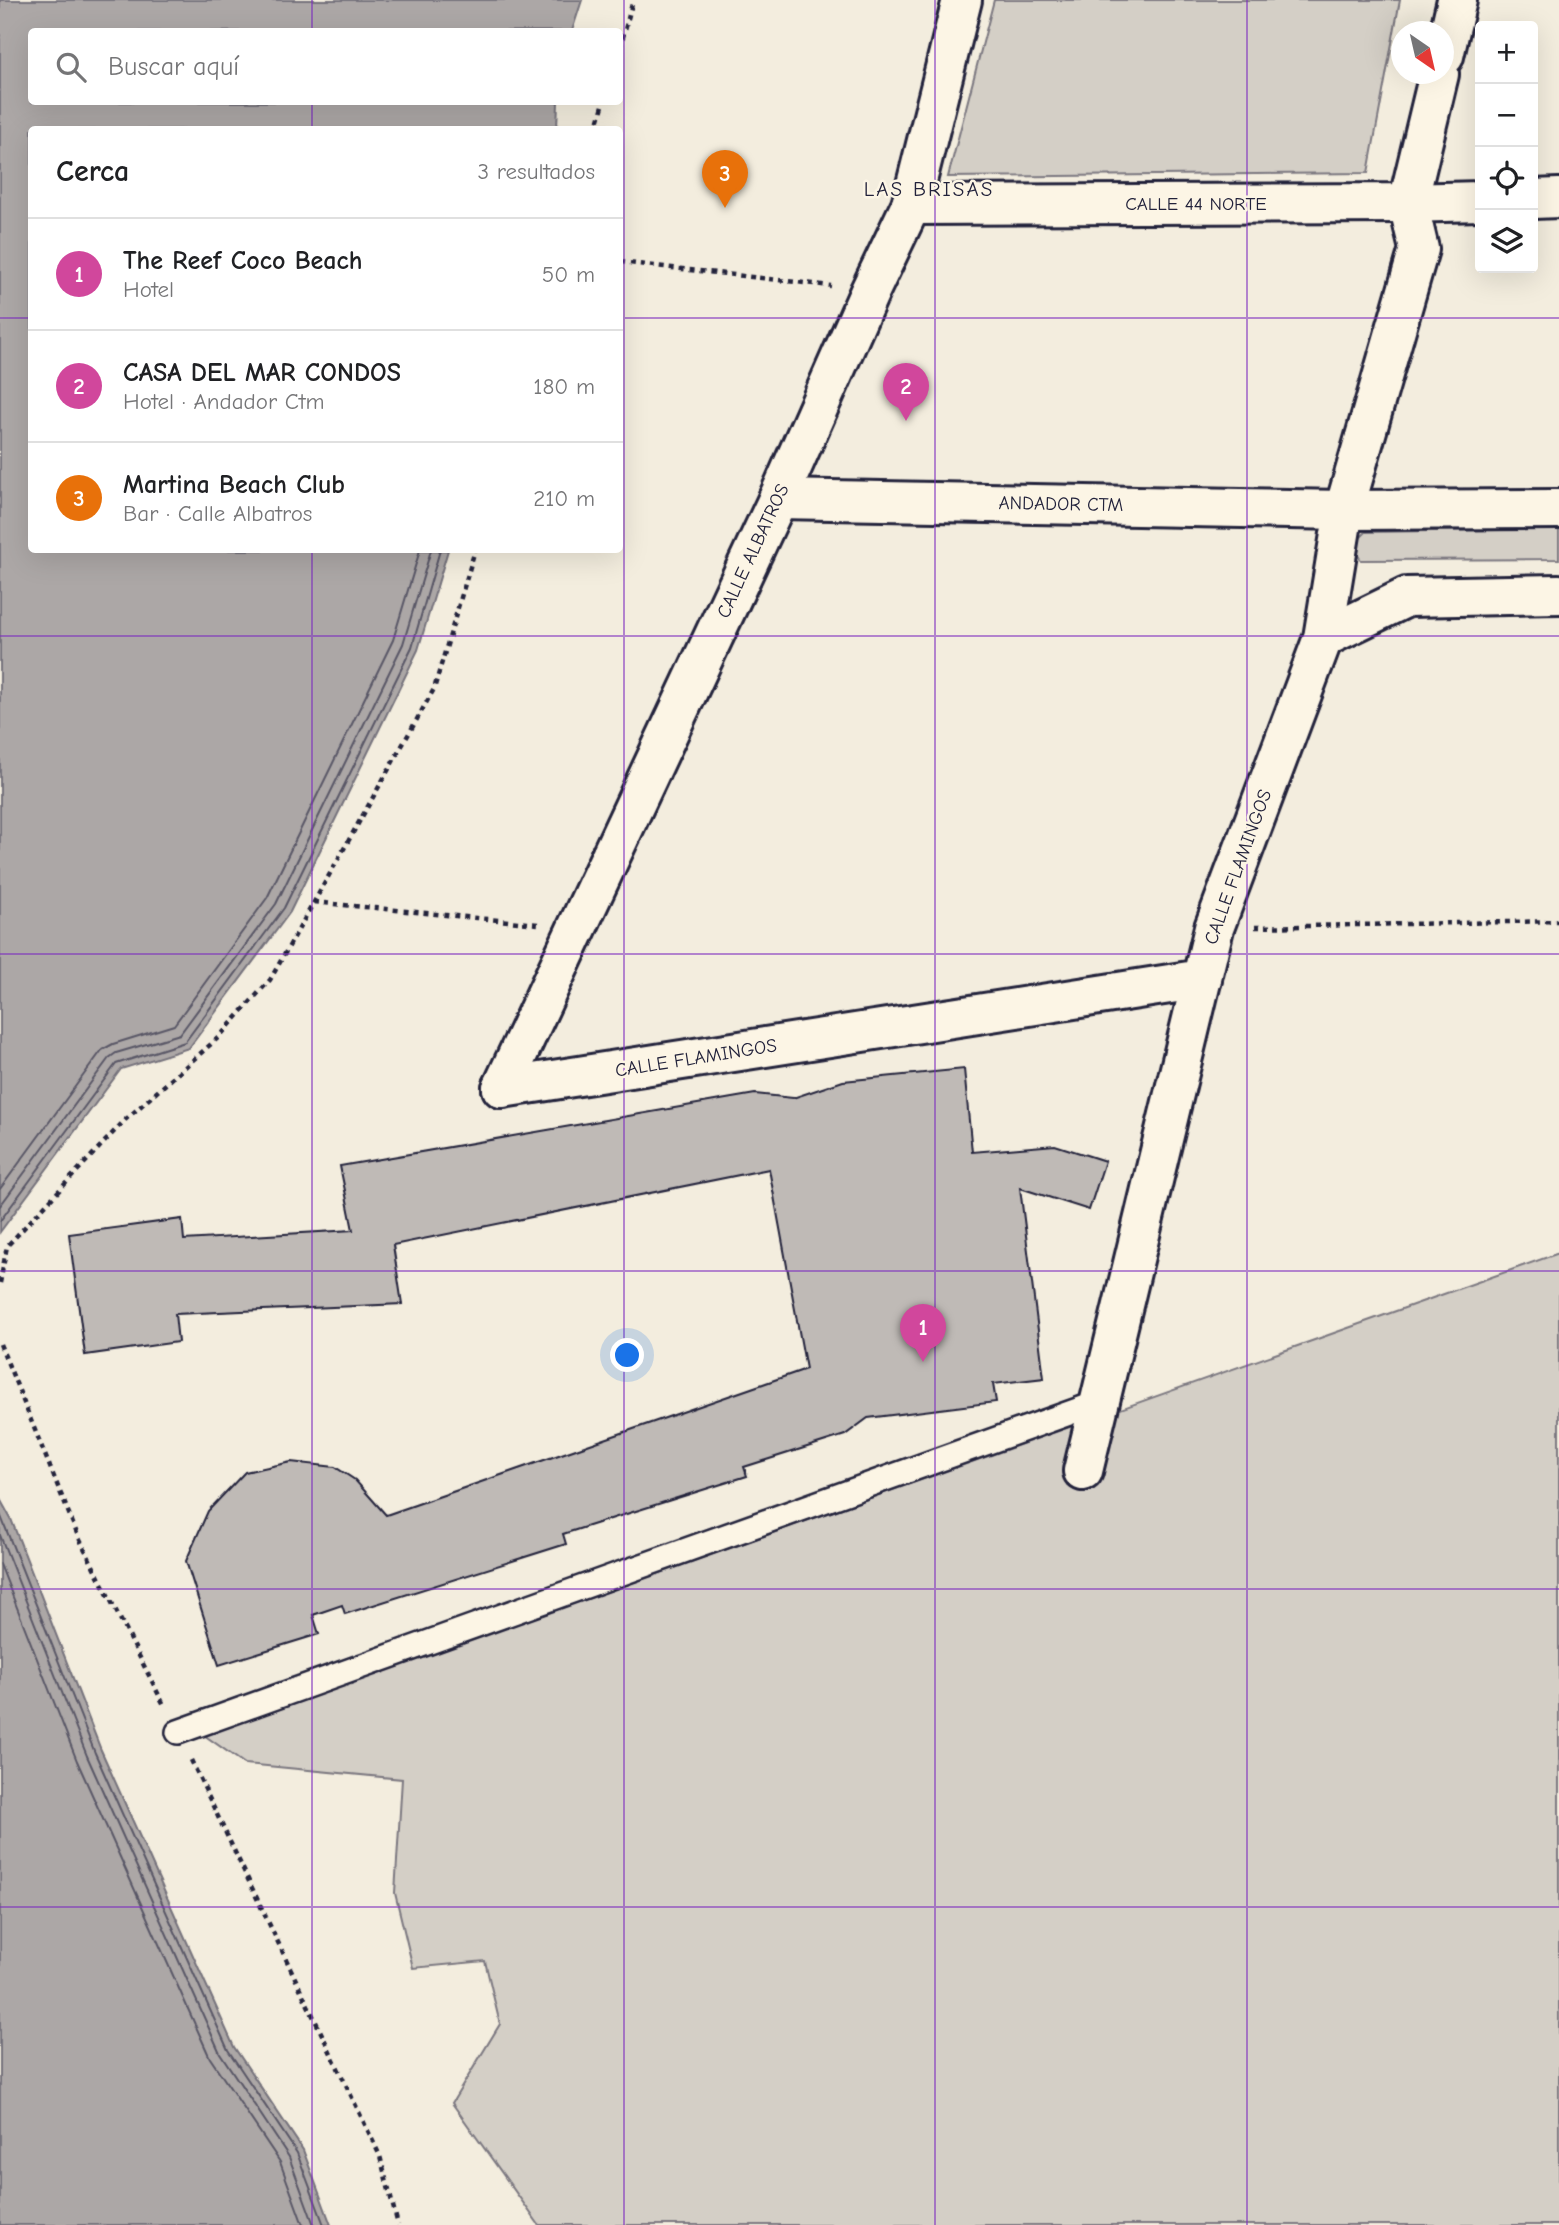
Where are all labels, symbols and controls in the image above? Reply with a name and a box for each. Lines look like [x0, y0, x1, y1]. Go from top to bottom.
north arrow [1391, 21, 1454, 84]
map controls [1475, 21, 1538, 273]
button: + [1475, 21, 1538, 84]
search box [28, 28, 623, 105]
icon: search [52, 48, 90, 86]
text: Buscar aquí [108, 52, 239, 82]
button: − [1475, 84, 1538, 147]
button: locate [1475, 147, 1538, 210]
pin: 3 [702, 150, 748, 208]
text: Cerca [56, 154, 129, 189]
text: 3 resultados [478, 158, 595, 185]
district label: LAS BRISAS [864, 177, 994, 201]
street label: CALLE 44 NORTE [1125, 193, 1267, 215]
button: layers [1475, 210, 1538, 273]
text: The Reef Coco Beach [123, 246, 362, 276]
text: 1 [74, 261, 84, 288]
text: 50 m [542, 261, 595, 288]
text: Hotel [123, 276, 174, 303]
text: CASA DEL MAR CONDOS [123, 358, 401, 388]
pin: 2 [883, 363, 929, 421]
text: 2 [73, 373, 85, 400]
text: 180 m [533, 373, 595, 400]
text: Hotel · Andador Ctm [123, 388, 325, 415]
text: Martina Beach Club [123, 470, 345, 500]
street label: CALLE ALBATROS [712, 480, 794, 622]
text: 3 [73, 485, 85, 512]
text: 210 m [533, 485, 595, 512]
street label: ANDADOR CTM [998, 492, 1124, 516]
text: Bar · Calle Albatros [123, 500, 312, 527]
street label: CALLE FLAMINGOS [1200, 787, 1276, 947]
street label: CALLE FLAMINGOS [614, 1034, 778, 1082]
pin: 1 [900, 1304, 946, 1362]
your location [610, 1338, 644, 1372]

